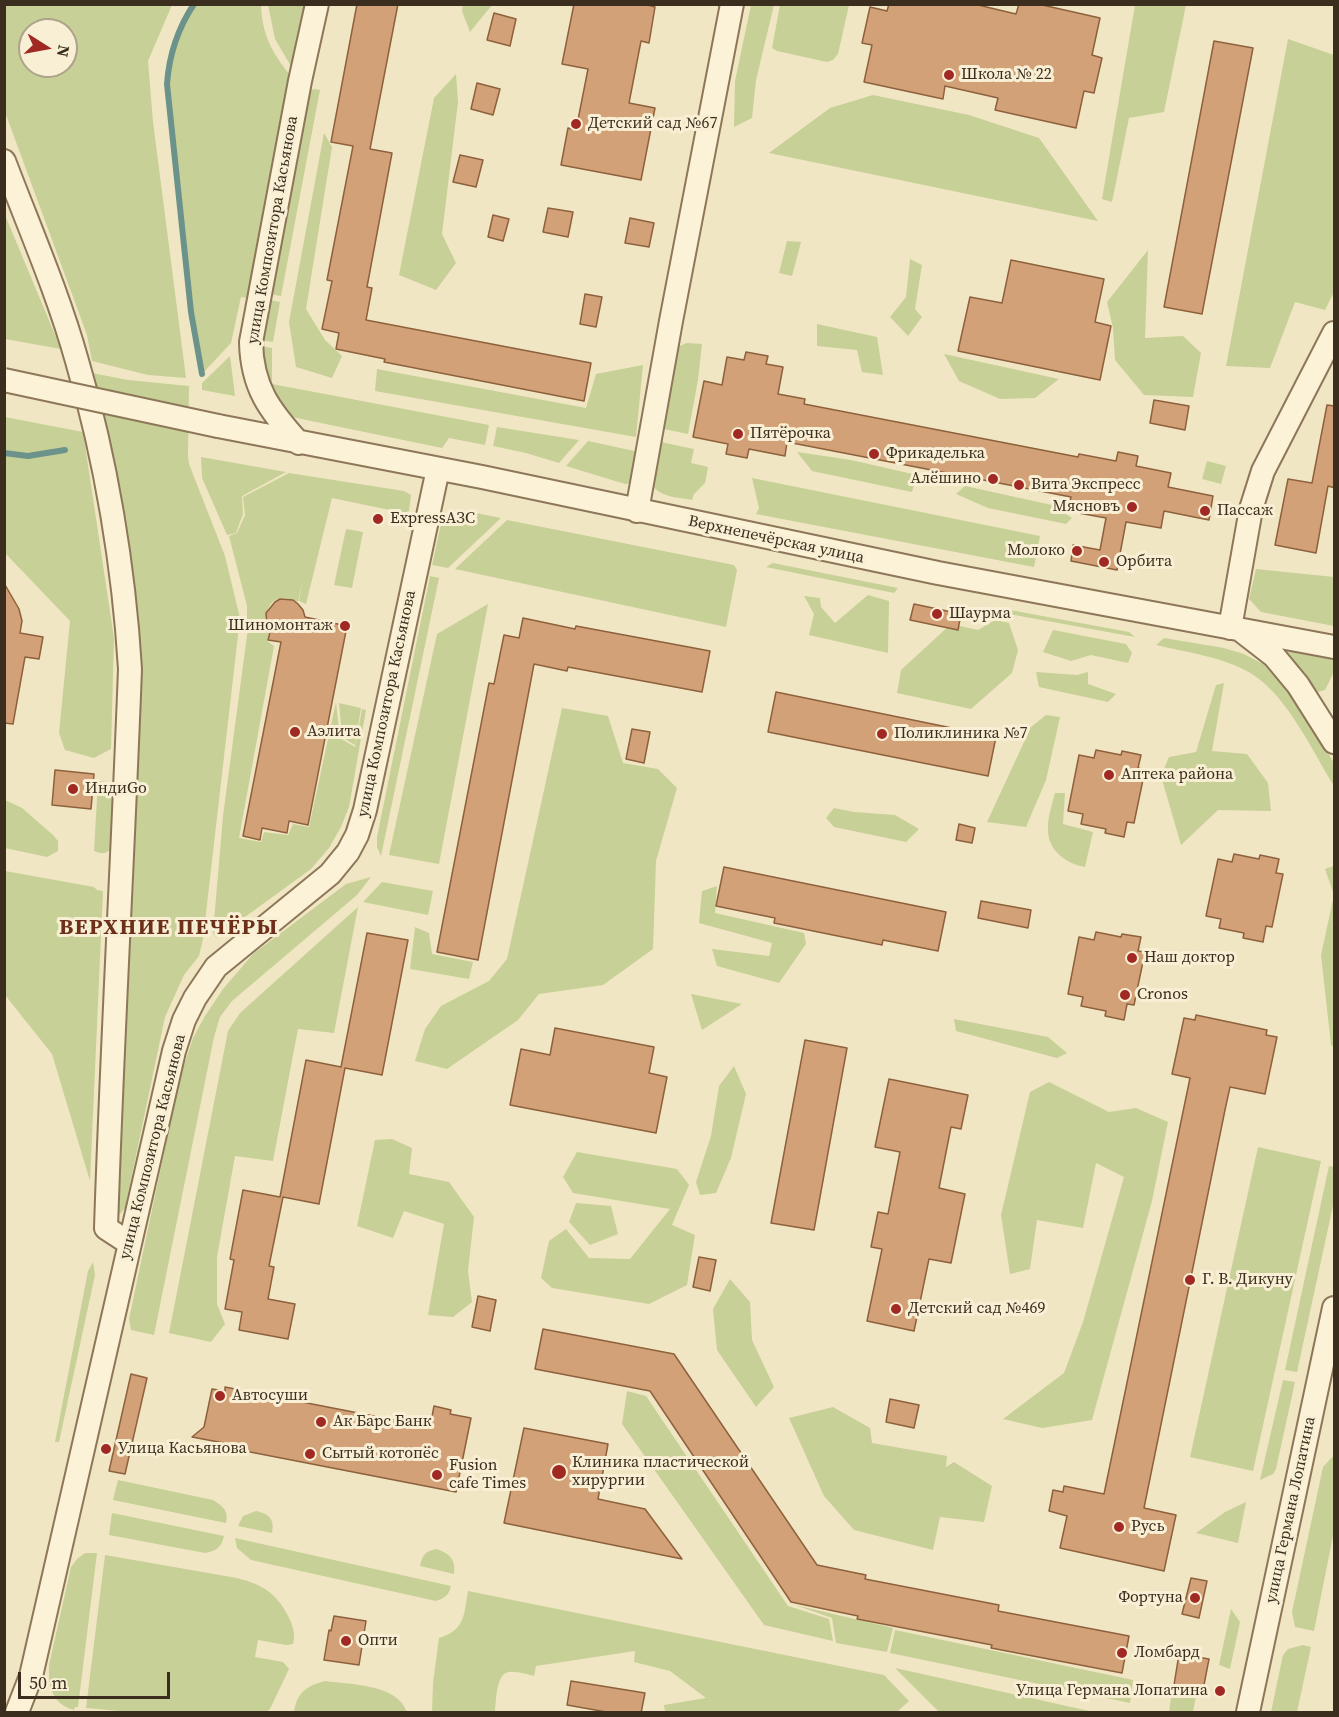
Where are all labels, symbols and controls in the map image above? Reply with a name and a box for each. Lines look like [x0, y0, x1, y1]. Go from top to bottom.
north arrow [18, 18, 78, 78]
text: N [52, 43, 76, 59]
place label: Школа № 22 [961, 65, 1052, 85]
marker: Школа № 22 [942, 68, 956, 82]
street label: улица Композитора Касьянова [243, 114, 303, 346]
place label: Детский сад №67 [588, 114, 717, 134]
marker: Детский сад №67 [569, 117, 583, 131]
place label: Пятёрочка [750, 424, 831, 444]
marker: Пятёрочка [731, 427, 745, 441]
place label: Фрикаделька [886, 444, 985, 464]
marker: Фрикаделька [867, 447, 881, 461]
place label: Алёшино [910, 469, 981, 489]
marker: Алёшино [986, 472, 1000, 486]
place label: Вита Экспресс [1031, 475, 1141, 495]
marker: Вита Экспресс [1012, 478, 1026, 492]
place label: Мясновъ [1053, 497, 1120, 517]
marker: Мясновъ [1125, 500, 1139, 514]
place label: Пассаж [1217, 501, 1273, 521]
marker: Пассаж [1198, 504, 1212, 518]
place label: ExpressАЗС [390, 509, 475, 529]
marker: ExpressАЗС [371, 512, 385, 526]
street label: Верхнепечёрская улица [686, 512, 866, 568]
place label: Молоко [1007, 541, 1065, 561]
marker: Молоко [1070, 544, 1084, 558]
place label: Орбита [1116, 552, 1172, 572]
marker: Орбита [1097, 555, 1111, 569]
street label: улица Композитора Касьянова [354, 589, 420, 819]
place label: Шаурма [949, 604, 1011, 624]
marker: Шаурма [930, 607, 944, 621]
place label: Шиномонтаж [228, 616, 333, 636]
marker: Шиномонтаж [338, 619, 352, 633]
place label: Аэлита [307, 722, 361, 742]
place label: Поликлиника №7 [894, 724, 1028, 744]
marker: Аэлита [288, 725, 302, 739]
marker: Поликлиника №7 [875, 727, 889, 741]
place label: Аптека района [1121, 765, 1233, 785]
marker: Аптека района [1102, 768, 1116, 782]
place label: ИндиGo [85, 779, 147, 799]
marker: ИндиGo [66, 782, 80, 796]
district label: ВЕРХНИЕ ПЕЧЁРЫ [59, 915, 279, 941]
place label: Наш доктор [1144, 948, 1235, 968]
marker: Наш доктор [1125, 951, 1139, 965]
place label: Cronos [1137, 985, 1188, 1005]
marker: Cronos [1118, 988, 1132, 1002]
street label: улица Композитора Касьянова [116, 1032, 190, 1262]
place label: Г. В. Дикуну [1202, 1270, 1293, 1290]
marker: Г. В. Дикуну [1183, 1273, 1197, 1287]
place label: Детский сад №469 [908, 1299, 1045, 1319]
marker: Детский сад №469 [889, 1302, 903, 1316]
place label: Автосуши [232, 1386, 308, 1406]
marker: Автосуши [213, 1389, 227, 1403]
place label: Ак Барс Банк [333, 1412, 432, 1432]
marker: Ак Барс Банк [314, 1415, 328, 1429]
street label: улица Германа Лопатина [1262, 1415, 1320, 1605]
place label: Улица Касьянова [118, 1439, 247, 1459]
marker: Улица Касьянова [99, 1442, 113, 1456]
place label: Сытый котопёс [322, 1444, 439, 1464]
marker: Сытый котопёс [303, 1447, 317, 1461]
place label: Клиника пластической хирургии [572, 1453, 749, 1491]
place label: Fusion cafe Times [449, 1456, 526, 1494]
marker: Клиника пластической хирургии [550, 1463, 568, 1481]
marker: Fusion cafe Times [430, 1468, 444, 1482]
place label: Русь [1131, 1517, 1165, 1537]
marker: Русь [1112, 1520, 1126, 1534]
place label: Фортуна [1118, 1588, 1183, 1608]
marker: Фортуна [1188, 1591, 1202, 1605]
place label: Опти [358, 1631, 398, 1651]
marker: Опти [339, 1634, 353, 1648]
place label: Ломбард [1134, 1643, 1200, 1663]
marker: Ломбард [1115, 1646, 1129, 1660]
scale bar [21, 1660, 172, 1698]
text: 50 m [29, 1670, 67, 1695]
place label: Улица Германа Лопатина [1016, 1681, 1208, 1701]
marker: Улица Германа Лопатина [1213, 1684, 1227, 1698]

